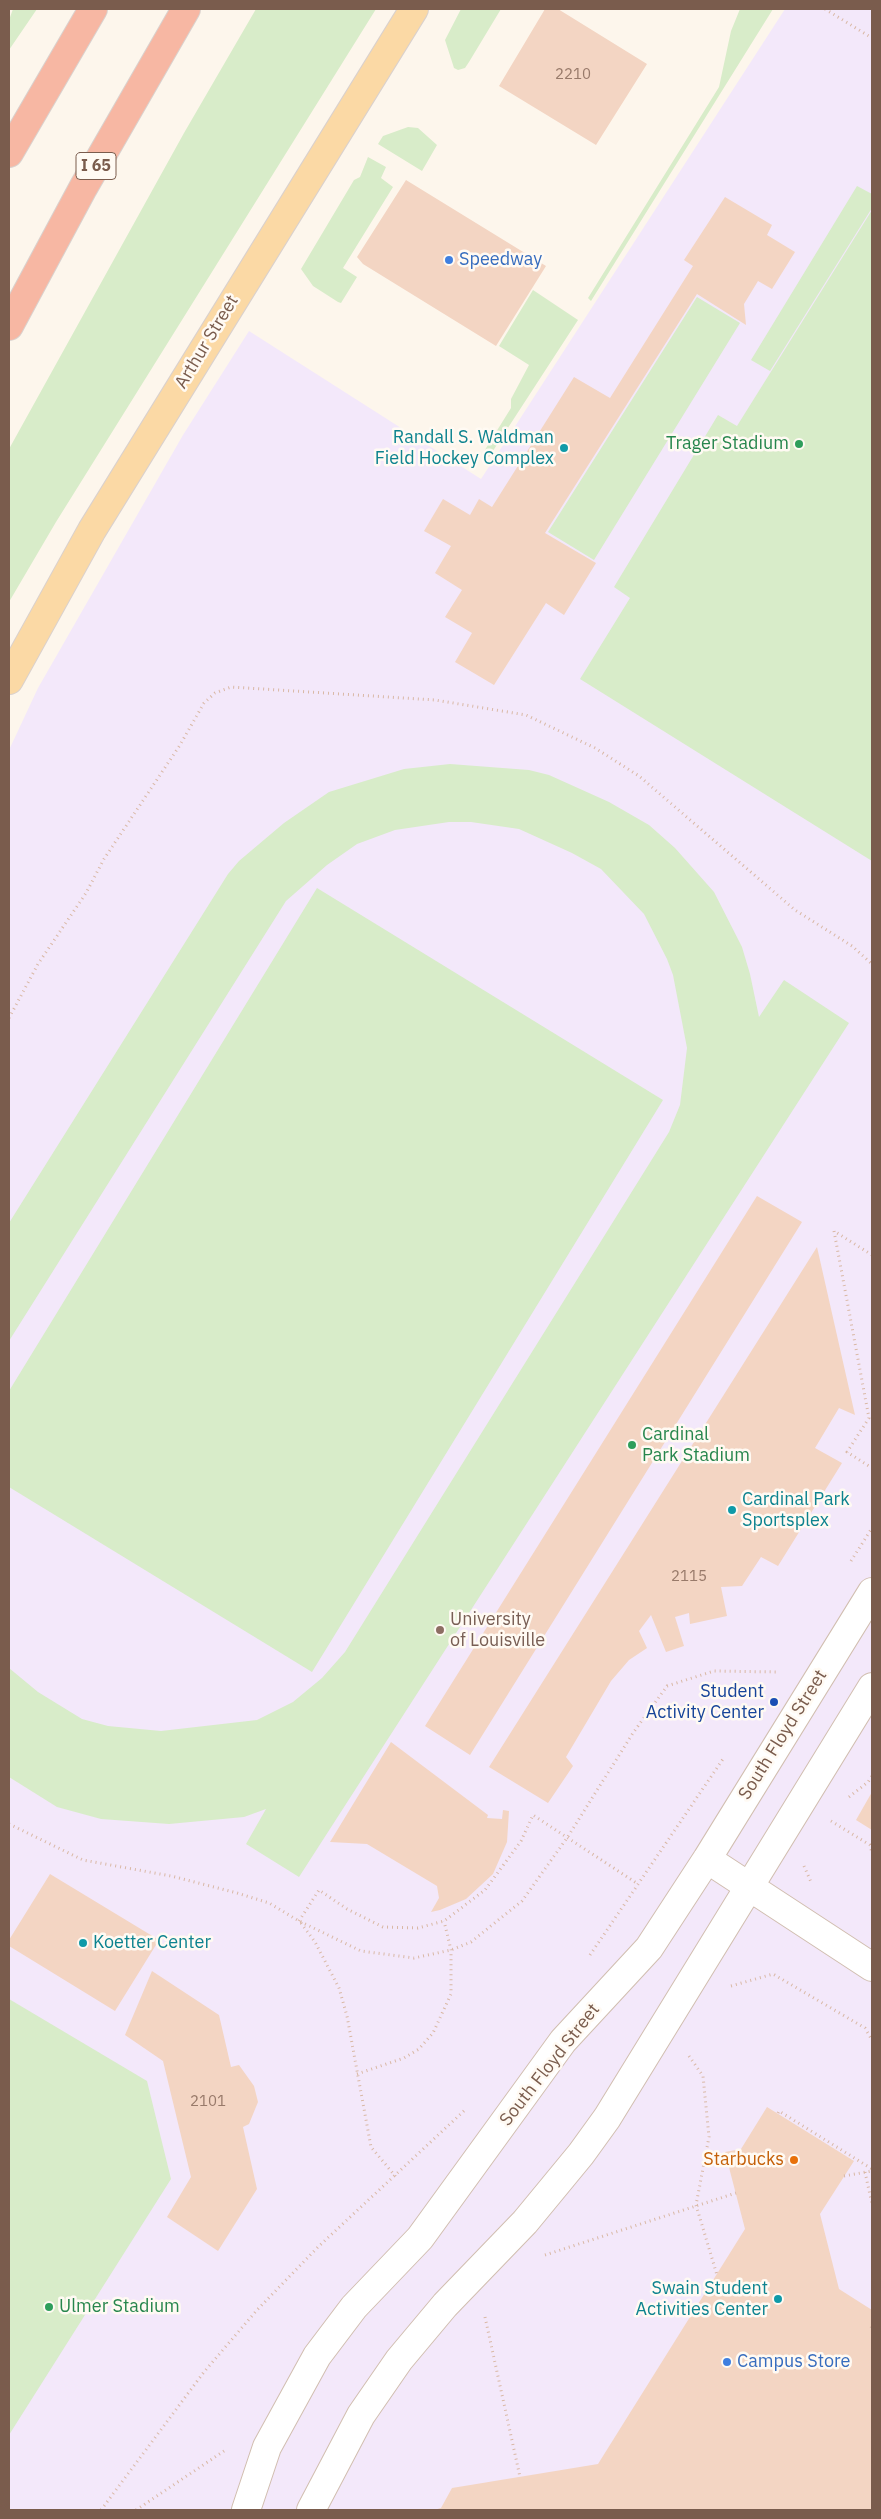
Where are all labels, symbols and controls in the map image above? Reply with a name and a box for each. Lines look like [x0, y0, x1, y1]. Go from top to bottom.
house number: 2210 [555, 66, 591, 84]
road number: I 65 [76, 153, 116, 180]
place label: Speedway [459, 249, 542, 271]
marker: Speedway [443, 254, 455, 266]
street label: Arthur Street [171, 291, 243, 393]
place label: Randall S. Waldman Field Hockey Complex [375, 427, 554, 469]
place label: Trager Stadium [666, 433, 789, 455]
marker: Trager Stadium [793, 438, 805, 450]
marker: Randall S. Waldman Field Hockey Complex [558, 442, 570, 454]
place label: Cardinal Park Stadium [642, 1424, 750, 1466]
marker: Cardinal Park Stadium [626, 1439, 638, 1451]
place label: Cardinal Park Sportsplex [742, 1489, 850, 1532]
marker: Cardinal Park Sportsplex [726, 1504, 738, 1516]
house number: 2115 [671, 1568, 707, 1586]
place label: University of Louisville [450, 1609, 545, 1652]
marker: University of Louisville [434, 1624, 446, 1636]
street label: South Floyd Street [734, 1666, 832, 1804]
place label: Student Activity Center [646, 1681, 764, 1724]
marker: Student Activity Center [768, 1696, 780, 1708]
place label: Koetter Center [93, 1932, 211, 1954]
marker: Koetter Center [77, 1937, 89, 1949]
street label: South Floyd Street [495, 1999, 605, 2131]
house number: 2101 [190, 2093, 226, 2111]
place label: Starbucks [703, 2149, 784, 2171]
marker: Starbucks [788, 2154, 800, 2166]
place label: Swain Student Activities Center [636, 2278, 768, 2320]
marker: Swain Student Activities Center [772, 2293, 784, 2305]
place label: Ulmer Stadium [59, 2296, 180, 2318]
marker: Ulmer Stadium [43, 2301, 55, 2313]
place label: Campus Store [737, 2351, 850, 2373]
marker: Campus Store [721, 2356, 733, 2368]

